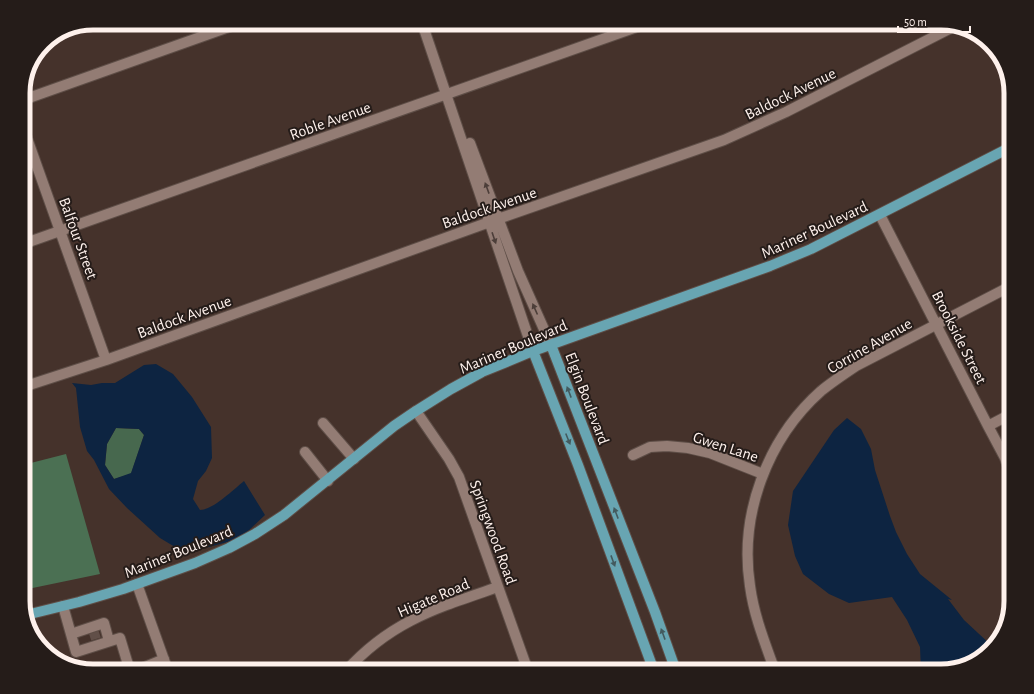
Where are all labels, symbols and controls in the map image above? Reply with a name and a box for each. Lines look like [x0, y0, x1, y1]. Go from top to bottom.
scale bar [898, 8, 970, 34]
text: 50 m [904, 16, 927, 28]
street label: Baldock Avenue [743, 65, 838, 123]
street label: Roble Avenue [288, 99, 373, 143]
one-way arrow [483, 182, 489, 194]
street label: Baldock Avenue [440, 184, 539, 232]
street label: Balfour Street [56, 195, 100, 281]
street label: Mariner Boulevard [759, 198, 870, 261]
one-way arrow [491, 232, 497, 244]
street label: Brookside Street [929, 288, 989, 387]
street label: Baldock Avenue [135, 293, 234, 341]
one-way arrow [532, 303, 538, 314]
street label: Corrine Avenue [824, 315, 915, 377]
street label: Mariner Boulevard [457, 317, 570, 377]
street label: Elgin Boulevard [562, 350, 612, 447]
one-way arrow [566, 385, 572, 397]
street label: Gwen Lane [691, 429, 760, 465]
one-way arrow [566, 434, 572, 446]
street label: Springwood Road [467, 478, 519, 587]
one-way arrow [613, 506, 619, 518]
street label: Mariner Boulevard [122, 523, 235, 581]
one-way arrow [611, 555, 617, 567]
street label: Higate Road [395, 576, 472, 620]
one-way arrow [660, 628, 666, 640]

